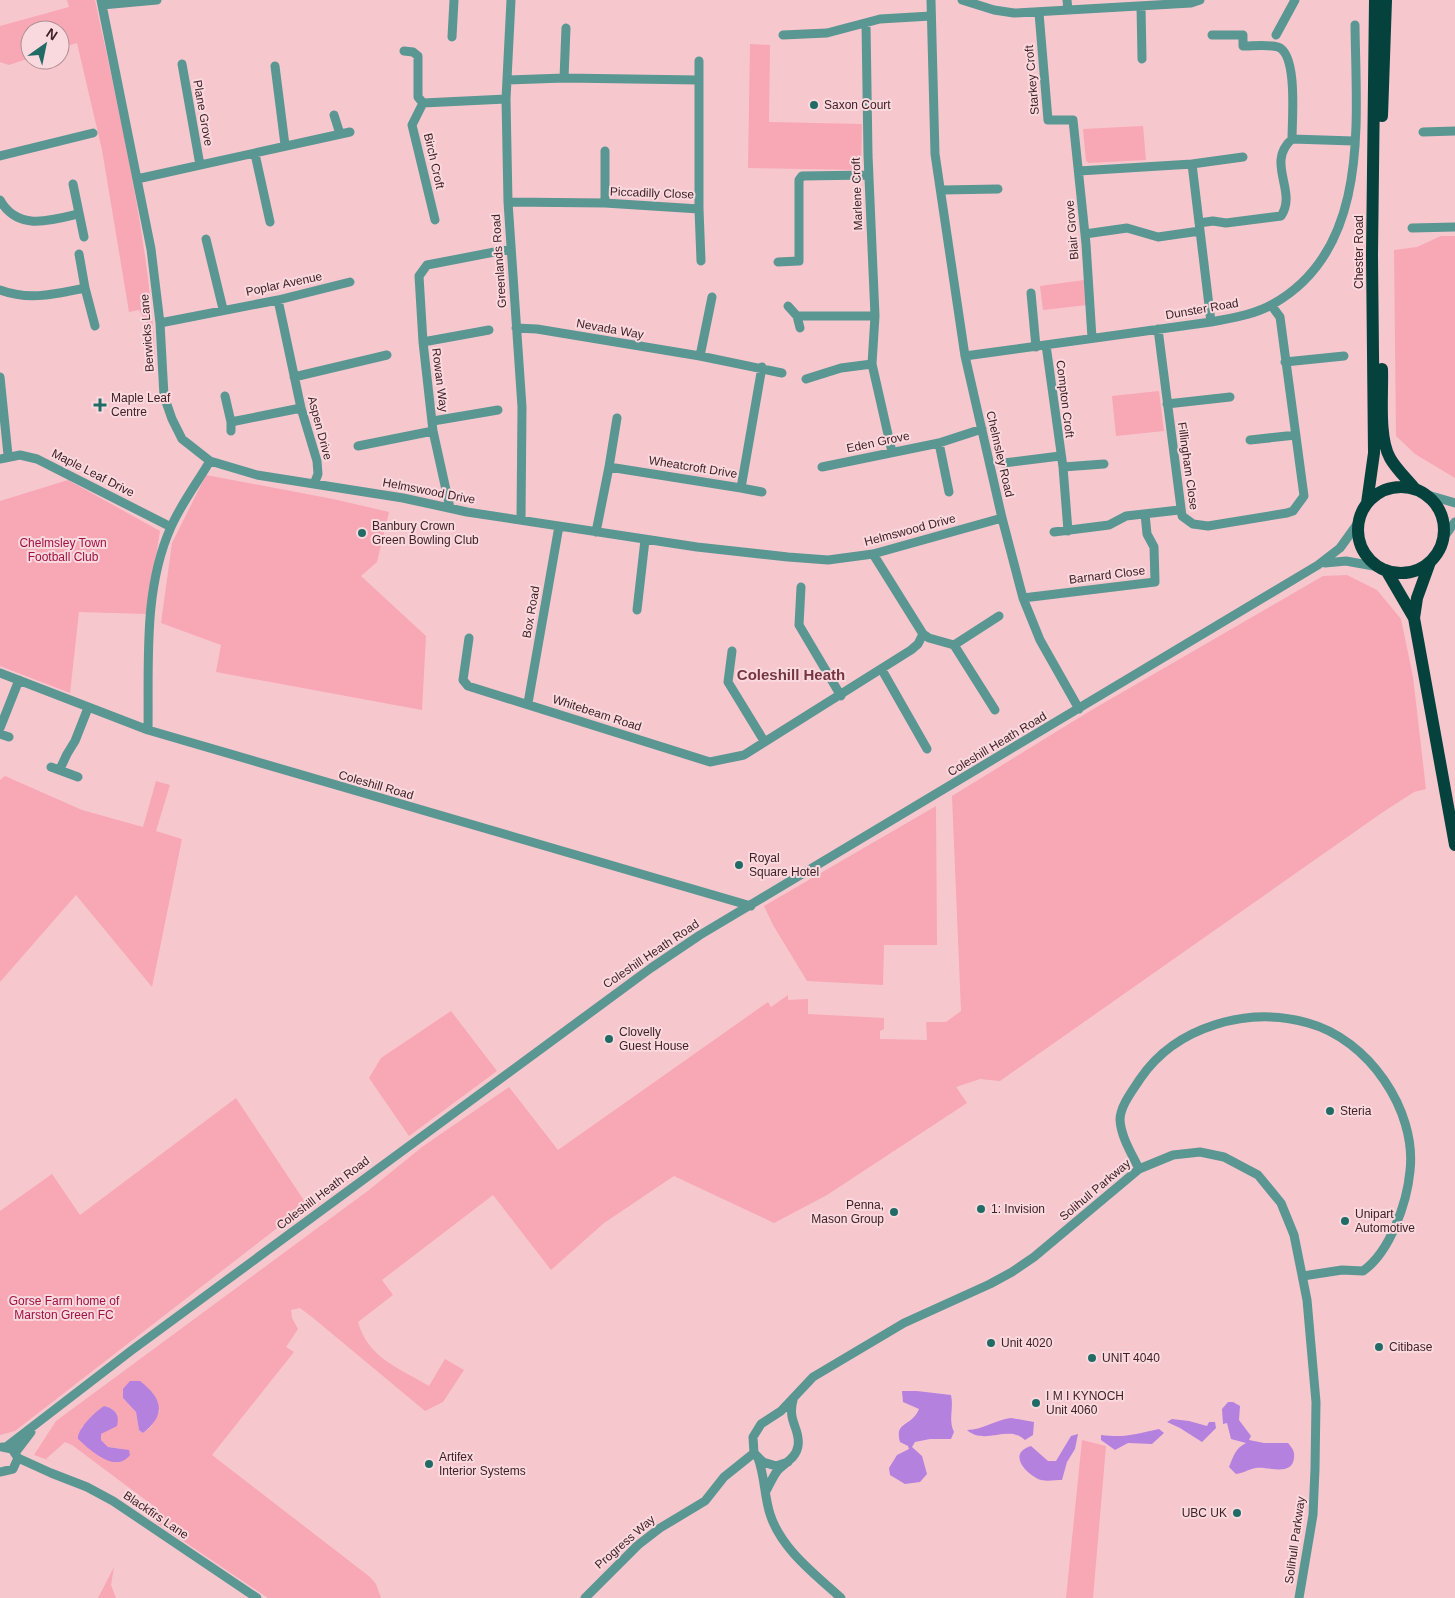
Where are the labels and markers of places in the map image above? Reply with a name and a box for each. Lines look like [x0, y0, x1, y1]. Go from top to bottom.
place label: Saxon Court [824, 98, 891, 112]
marker: Saxon Court [808, 99, 820, 111]
place label: Maple Leaf Centre [111, 391, 171, 419]
marker: Maple Leaf Centre [93, 398, 107, 412]
place label: Banbury Crown Green Bowling Club [372, 519, 479, 547]
marker: Banbury Crown Green Bowling Club [356, 527, 368, 539]
place label: Royal Square Hotel [749, 851, 819, 879]
marker: Royal Square Hotel [733, 859, 745, 871]
place label: Clovelly Guest House [619, 1025, 689, 1053]
marker: Clovelly Guest House [603, 1033, 615, 1045]
place label: Steria [1340, 1104, 1372, 1118]
marker: Steria [1324, 1105, 1336, 1117]
place label: Penna, Mason Group [811, 1198, 884, 1226]
place label: 1: Invision [991, 1202, 1045, 1216]
marker: 1: Invision [975, 1203, 987, 1215]
marker: Penna, Mason Group [888, 1206, 900, 1218]
place label: Unipart Automotive [1355, 1207, 1415, 1235]
marker: Unipart Automotive [1339, 1215, 1351, 1227]
place label: Unit 4020 [1001, 1336, 1053, 1350]
marker: Unit 4020 [985, 1337, 997, 1349]
place label: Citibase [1389, 1340, 1433, 1354]
marker: Citibase [1373, 1341, 1385, 1353]
place label: UNIT 4040 [1102, 1351, 1160, 1365]
marker: UNIT 4040 [1086, 1352, 1098, 1364]
place label: I M I KYNOCH Unit 4060 [1046, 1389, 1124, 1417]
marker: I M I KYNOCH Unit 4060 [1030, 1397, 1042, 1409]
place label: Artifex Interior Systems [439, 1450, 526, 1478]
marker: Artifex Interior Systems [423, 1458, 435, 1470]
place label: UBC UK [1182, 1506, 1227, 1520]
marker: UBC UK [1231, 1507, 1243, 1519]

